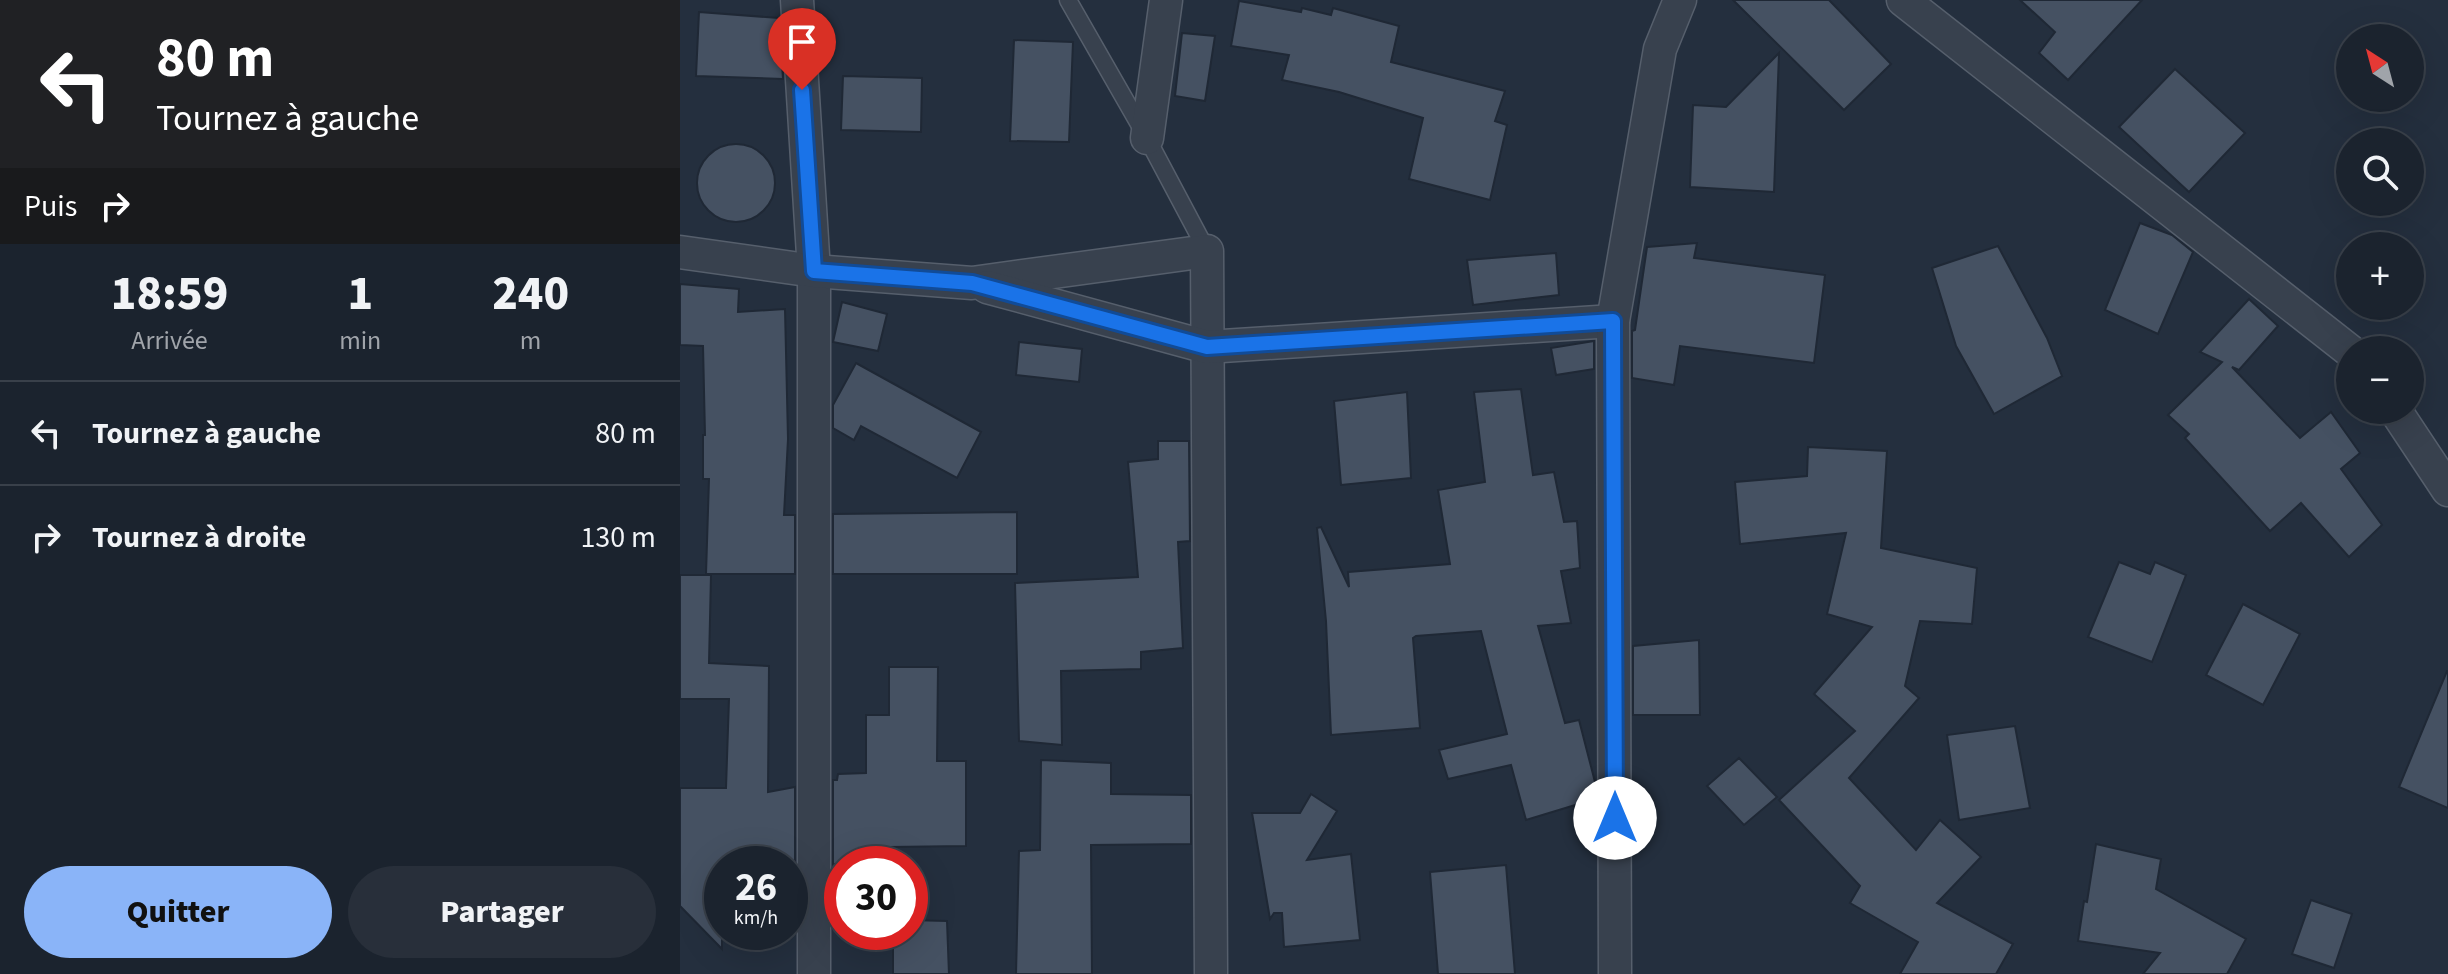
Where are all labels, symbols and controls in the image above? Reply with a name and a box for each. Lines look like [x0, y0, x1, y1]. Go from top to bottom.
pin [768, 8, 836, 90]
text: 80 m [156, 19, 274, 98]
icon: arrive [780, 20, 824, 64]
north arrow [2336, 24, 2424, 112]
map controls [2336, 24, 2424, 424]
icon: left [24, 32, 128, 136]
text: Tournez à gauche [156, 93, 419, 144]
button: search [2336, 128, 2424, 216]
icon: right [93, 184, 137, 228]
text: Puis [24, 185, 77, 228]
button: + [2336, 232, 2424, 320]
text: 18:59 [111, 260, 228, 328]
text: 1 [347, 260, 373, 328]
text: 240 [492, 260, 569, 328]
text: Arrivée [131, 322, 208, 359]
text: min [339, 322, 381, 359]
text: m [520, 322, 541, 359]
button: − [2336, 336, 2424, 424]
icon: left [24, 411, 68, 455]
text: Tournez à gauche [92, 412, 321, 455]
text: 80 m [595, 412, 656, 455]
icon: right [24, 515, 68, 559]
text: Tournez à droite [92, 516, 306, 559]
text: 130 m [580, 516, 656, 559]
position arrow [1573, 776, 1657, 860]
speed limit sign: 30 [824, 846, 928, 950]
text: 26 [735, 859, 777, 916]
button: Quitter [24, 866, 332, 958]
button: Partager [348, 866, 656, 958]
text: km/h [734, 904, 778, 932]

